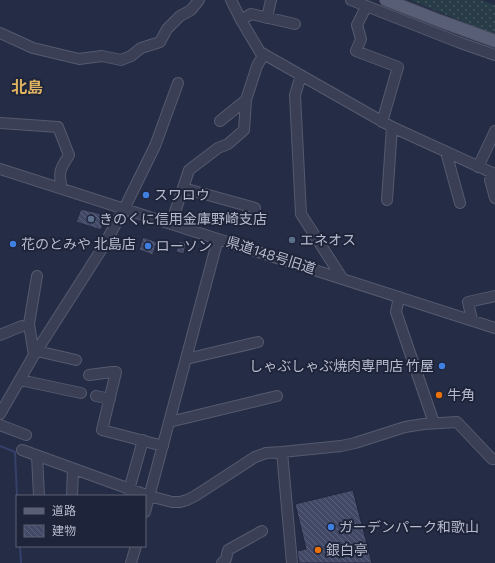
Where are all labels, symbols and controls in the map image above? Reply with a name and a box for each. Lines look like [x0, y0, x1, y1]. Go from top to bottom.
district label: 北島 [11, 77, 43, 96]
place label: スワロウ [154, 186, 210, 203]
marker: スワロウ [141, 190, 151, 200]
place label: きのくに信用金庫野崎支店 [99, 210, 267, 227]
marker: きのくに信用金庫野崎支店 [86, 214, 96, 224]
place label: エネオス [300, 231, 356, 248]
street label: 県道148号旧道 [224, 232, 318, 277]
place label: 花のとみや 北島店 [21, 235, 136, 252]
marker: エネオス [287, 235, 297, 245]
place label: ローソン [156, 237, 212, 254]
marker: 花のとみや 北島店 [8, 239, 18, 249]
marker: ローソン [143, 241, 153, 251]
place label: しゃぶしゃぶ焼肉専門店 竹屋 [249, 357, 434, 374]
marker: しゃぶしゃぶ焼肉専門店 竹屋 [437, 361, 447, 371]
place label: 牛角 [447, 386, 475, 403]
marker: 牛角 [434, 390, 444, 400]
legend [16, 495, 146, 547]
text: 道路 [52, 503, 76, 517]
place label: ガーデンパーク和歌山 [339, 518, 479, 535]
marker: ガーデンパーク和歌山 [326, 522, 336, 532]
text: 建物 [52, 523, 76, 537]
place label: 銀白亭 [326, 541, 368, 558]
marker: 銀白亭 [313, 545, 323, 555]

